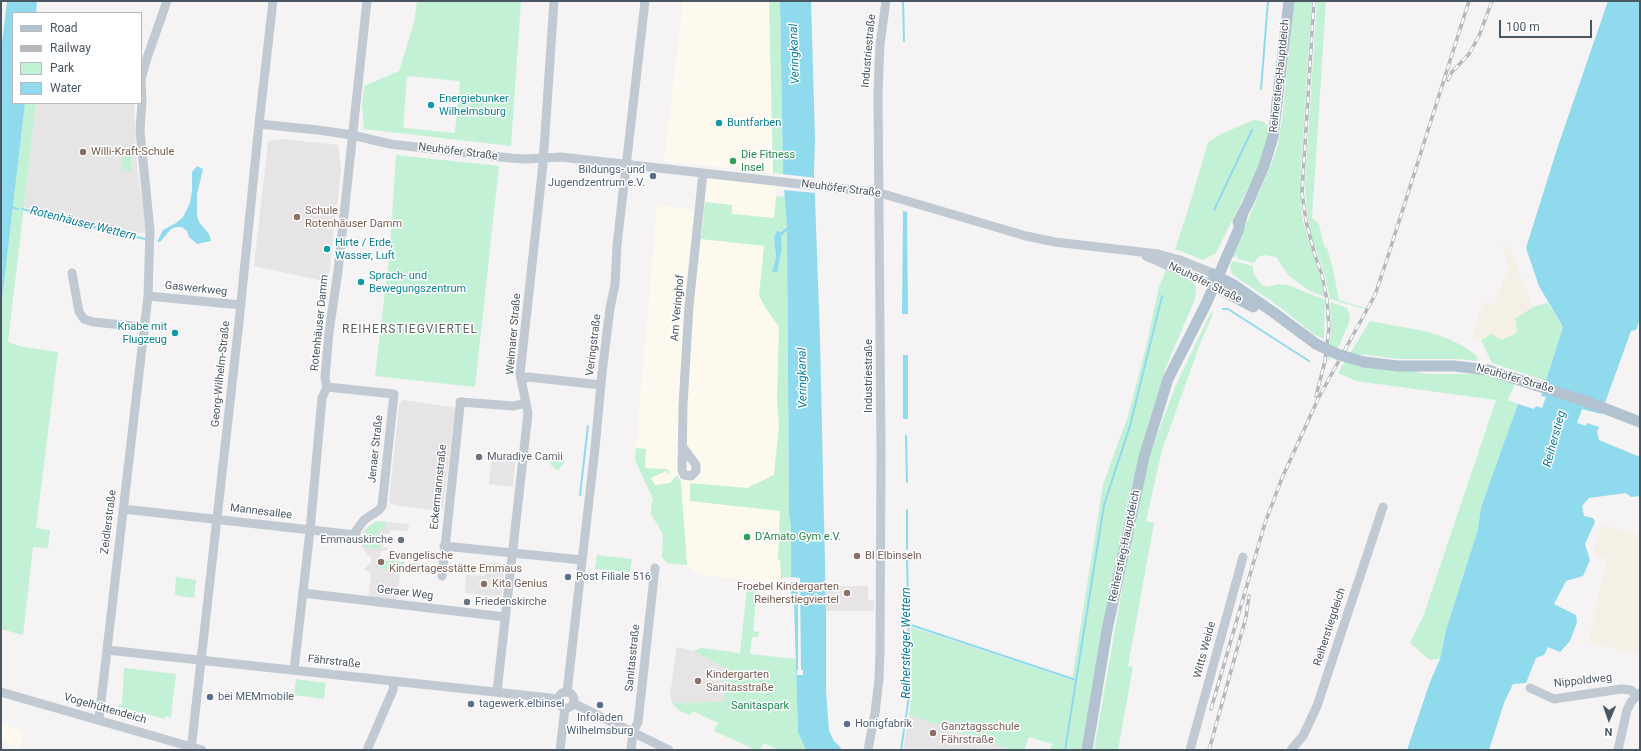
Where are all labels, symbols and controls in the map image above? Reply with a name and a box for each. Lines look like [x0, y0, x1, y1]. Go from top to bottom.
legend [12, 12, 142, 104]
scale bar [1501, 12, 1594, 38]
street label: Industriestraße [859, 14, 879, 88]
street label: Reiherstieg-Hauptdeich [1267, 19, 1293, 133]
text: 100 m [1506, 20, 1540, 34]
text: Road [50, 21, 78, 35]
water label: Veringkanal [787, 23, 803, 85]
text: Railway [50, 41, 91, 55]
text: Park [50, 61, 74, 75]
text: Water [50, 81, 81, 95]
place label: Energiebunker Wilhelmsburg [439, 92, 509, 118]
marker: Energiebunker Wilhelmsburg [426, 100, 436, 110]
place label: Buntfarben [727, 116, 781, 130]
marker: Buntfarben [714, 118, 724, 128]
street label: Neuhöfer Straße [417, 141, 499, 163]
place label: Willi-Kraft-Schule [91, 145, 174, 159]
marker: Willi-Kraft-Schule [78, 147, 88, 157]
place label: Die Fitness Insel [741, 148, 795, 174]
marker: Die Fitness Insel [728, 156, 738, 166]
place label: Bildungs- und Jugendzentrum e.V. [548, 163, 645, 189]
marker: Bildungs- und Jugendzentrum e.V. [648, 171, 658, 181]
street label: Neuhöfer Straße [800, 178, 882, 200]
water label: Rotenhäuser Wettern [28, 204, 138, 244]
place label: Schule Rotenhäuser Damm [305, 204, 402, 230]
marker: Schule Rotenhäuser Damm [292, 212, 302, 222]
place label: Hirte / Erde, Wasser, Luft [335, 236, 395, 262]
marker: Hirte / Erde, Wasser, Luft [322, 244, 332, 254]
street label: Neuhöfer Straße [1166, 260, 1244, 306]
place label: Sprach- und Bewegungszentrum [369, 269, 466, 295]
street label: Rotenhäuser Damm [308, 274, 332, 372]
street label: Am Veringhof [669, 274, 687, 342]
marker: Sprach- und Bewegungszentrum [356, 277, 366, 287]
street label: Gaswerkweg [164, 279, 228, 299]
street label: Weimarer Straße [504, 293, 524, 375]
street label: Veringstraße [584, 313, 604, 377]
place label: Knabe mit Flugzeug [118, 320, 167, 346]
street label: Georg-Wilhelm-Straße [209, 320, 233, 428]
district label: REIHERSTIEGVIERTEL [342, 323, 478, 337]
marker: Knabe mit Flugzeug [170, 328, 180, 338]
street label: Industriestraße [862, 339, 876, 413]
water label: Veringkanal [795, 347, 811, 409]
street label: Neuhöfer Straße [1475, 362, 1555, 396]
water label: Reiherstieg [1541, 409, 1569, 469]
street label: Jenaer Straße [366, 414, 386, 484]
street label: Eckermannstraße [428, 444, 450, 530]
place label: Muradiye Camii [487, 450, 563, 464]
marker: Muradiye Camii [474, 452, 484, 462]
street label: Zeidlerstraße [99, 489, 119, 555]
street label: Reiherstieg-Hauptdeich [1107, 489, 1143, 603]
street label: Mannesallee [229, 502, 293, 522]
place label: D'Amato Gym e.V. [755, 530, 841, 544]
marker: D'Amato Gym e.V. [742, 532, 752, 542]
place label: Emmauskirche [320, 533, 393, 547]
marker: Emmauskirche [396, 535, 406, 545]
place label: Evangelische Kindertagesstätte Emmaus [389, 549, 522, 575]
place label: BI Elbinseln [865, 549, 922, 563]
marker: BI Elbinseln [852, 551, 862, 561]
marker: Evangelische Kindertagesstätte Emmaus [376, 557, 386, 567]
place label: Post Filiale 516 [576, 570, 651, 584]
marker: Post Filiale 516 [563, 572, 573, 582]
place label: Kita Genius [492, 577, 548, 591]
marker: Kita Genius [479, 579, 489, 589]
place label: Froebel Kindergarten Reiherstiegviertel [737, 580, 839, 606]
street label: Geraer Weg [376, 583, 434, 603]
street label: Reiherstiegdeich [1311, 586, 1349, 668]
water label: Reiherstieger Wettern [900, 587, 914, 699]
marker: Froebel Kindergarten Reiherstiegviertel [842, 588, 852, 598]
place label: Friedenskirche [475, 595, 546, 609]
marker: Friedenskirche [462, 597, 472, 607]
street label: Witts Weide [1191, 620, 1219, 680]
street label: Sanitasstraße [623, 624, 643, 692]
street label: Fährstraße [307, 653, 361, 671]
place label: Kindergarten Sanitasstraße [706, 668, 774, 694]
street label: Nippoldweg [1553, 671, 1613, 691]
marker: Kindergarten Sanitasstraße [693, 676, 703, 686]
place label: bei MEMmobile [218, 690, 294, 704]
street label: Vogelhüttendeich [62, 691, 148, 727]
marker: bei MEMmobile [205, 692, 215, 702]
place label: tagewerk.elbinsel [479, 697, 565, 711]
marker: tagewerk.elbinsel [466, 699, 476, 709]
park label: Sanitaspark [731, 699, 789, 713]
north arrow [1589, 699, 1629, 739]
marker: Infoladen Wilhelmsburg [595, 700, 605, 710]
place label: Infoladen Wilhelmsburg [566, 711, 634, 737]
place label: Honigfabrik [855, 717, 912, 731]
marker: Honigfabrik [842, 719, 852, 729]
place label: Ganztagsschule Fährstraße [941, 720, 1020, 746]
text: N [1604, 725, 1613, 738]
marker: Ganztagsschule Fährstraße [928, 728, 938, 738]

